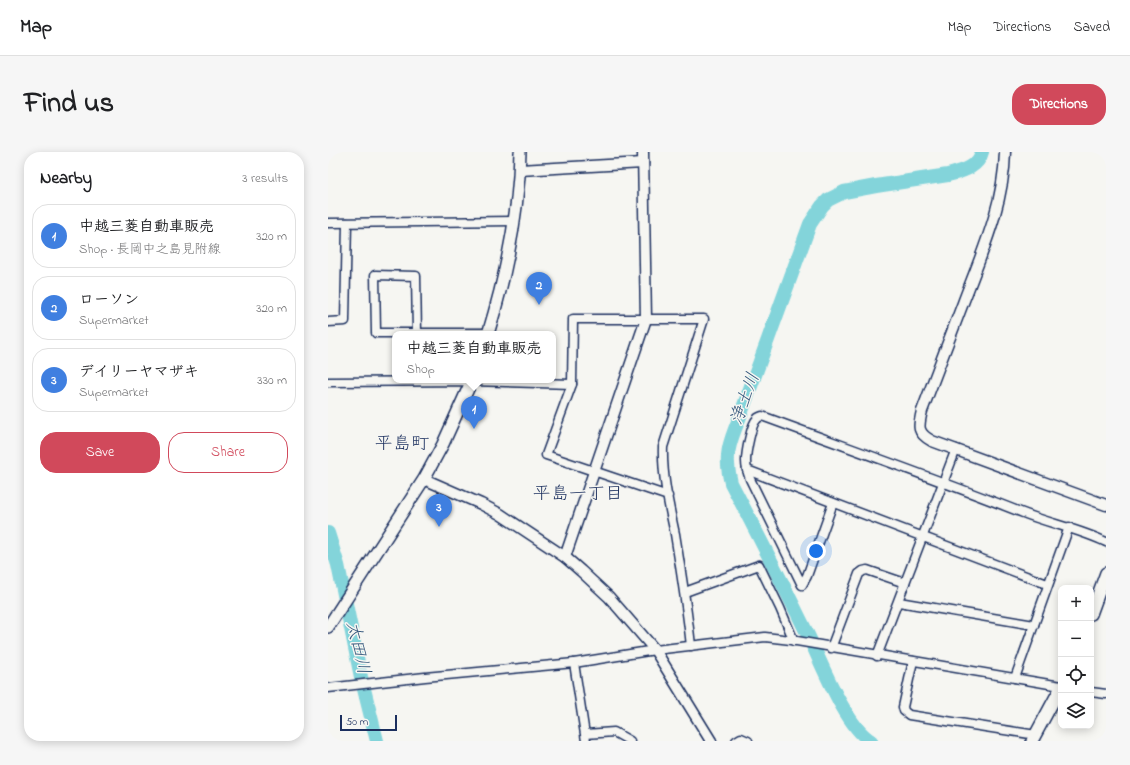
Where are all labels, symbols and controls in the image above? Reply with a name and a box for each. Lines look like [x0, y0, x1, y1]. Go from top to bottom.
text: Map [20, 14, 52, 41]
text: Map [948, 17, 971, 38]
text: Directions [993, 17, 1051, 38]
text: Saved [1073, 17, 1110, 38]
text: Find us [24, 84, 114, 125]
button: Directions [1012, 84, 1106, 125]
text: Nearby [40, 166, 92, 191]
text: 3 results [242, 169, 288, 188]
text: 中越三菱自動車販売 [79, 216, 214, 238]
text: 1 [52, 227, 56, 246]
text: 320 m [256, 227, 287, 246]
text: Shop · 長岡中之島見附線 [79, 240, 221, 259]
pin: 2 [526, 272, 552, 305]
text: ローソン [79, 289, 139, 311]
text: 2 [51, 299, 57, 318]
text: 320 m [256, 299, 287, 318]
text: Supermarket [79, 311, 149, 330]
popup [392, 331, 556, 383]
text: 中越三菱自動車販売 [406, 338, 542, 360]
text: Shop [406, 360, 435, 379]
text: デイリーヤマザキ [79, 361, 199, 383]
water label: 浄土川 [725, 369, 767, 429]
text: 3 [51, 371, 57, 390]
text: 330 m [257, 371, 287, 390]
text: Supermarket [79, 383, 149, 402]
pin: 1 [461, 396, 487, 429]
button: Save [40, 432, 160, 473]
button: Share [168, 432, 288, 473]
district label: 平島町 [375, 432, 429, 458]
district label: 平島一丁目 [533, 482, 623, 508]
pin: 3 [426, 494, 452, 527]
your location [806, 541, 826, 561]
map controls [1058, 585, 1094, 729]
button: + [1058, 585, 1094, 621]
water label: 太田川 [338, 619, 376, 677]
button: − [1058, 621, 1094, 657]
button: locate [1058, 657, 1094, 693]
button: layers [1058, 693, 1094, 729]
scale bar [340, 713, 397, 732]
text: 50 m [346, 714, 368, 730]

